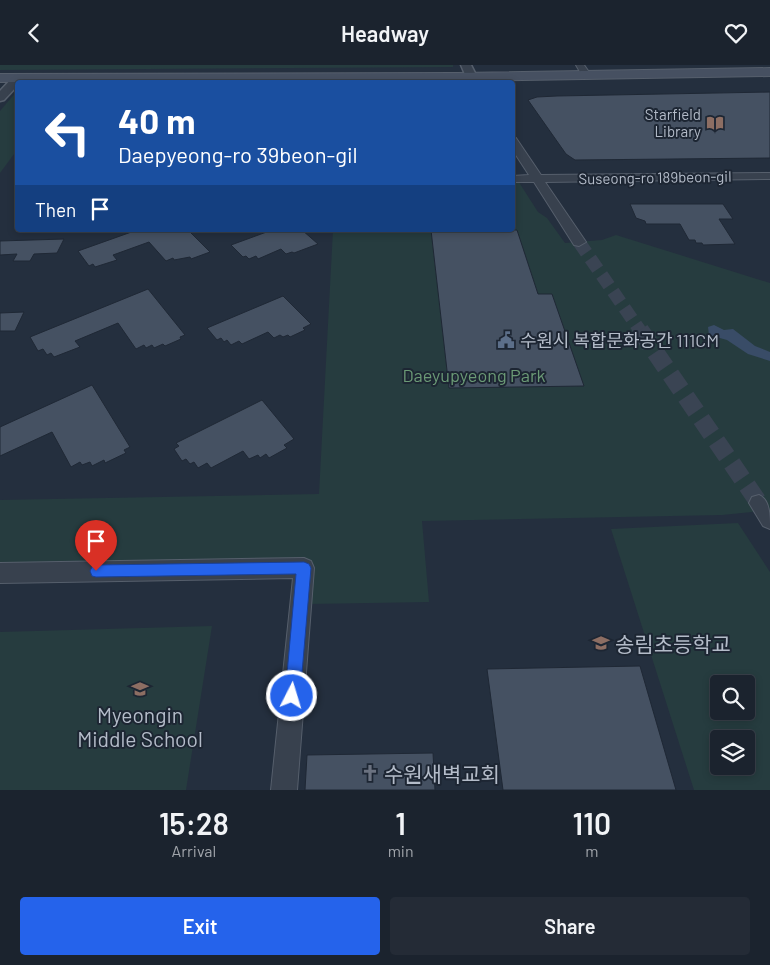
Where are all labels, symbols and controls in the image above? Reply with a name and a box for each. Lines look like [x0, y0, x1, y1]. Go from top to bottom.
icon: back [20, 19, 48, 47]
icon: heart [722, 19, 750, 47]
text: Headway [341, 20, 429, 46]
text: 40 m [118, 99, 195, 141]
icon: left [35, 100, 100, 165]
place label: Starfield Library [645, 105, 701, 140]
library icon: Starfield Library [705, 113, 725, 133]
text: Daepyeong-ro 39beon-gil [118, 141, 358, 167]
street label: Suseong-ro 189beon-gil [578, 167, 732, 187]
icon: arrive [86, 195, 114, 223]
text: Then [35, 198, 76, 221]
place label: 수원시 복합문화공간 111CM [520, 329, 719, 351]
public building icon: 수원시 복합문화공간 111CM [496, 330, 516, 350]
park label: Daeyupyeong Park [403, 364, 546, 386]
pin [75, 520, 117, 571]
icon: arrive [82, 527, 110, 555]
place label: 송림초등학교 [615, 631, 731, 656]
school or university icon: 송림초등학교 [591, 633, 611, 653]
position arrow [265, 669, 317, 721]
map controls [710, 675, 755, 775]
button: search [710, 675, 755, 720]
school or university icon: Myeongin Middle School [130, 679, 150, 699]
place label: Myeongin Middle School [77, 702, 203, 751]
button: layers [710, 730, 755, 775]
place label: 수원새벽교회 [384, 761, 500, 786]
church icon: 수원새벽교회 [360, 763, 380, 783]
text: 15:28 [159, 805, 229, 841]
text: 1 [395, 805, 406, 841]
text: 110 [573, 805, 611, 841]
text: Arrival [171, 841, 216, 860]
text: min [388, 841, 414, 860]
text: m [585, 841, 598, 860]
button: Exit [20, 897, 380, 955]
button: Share [390, 897, 750, 955]

